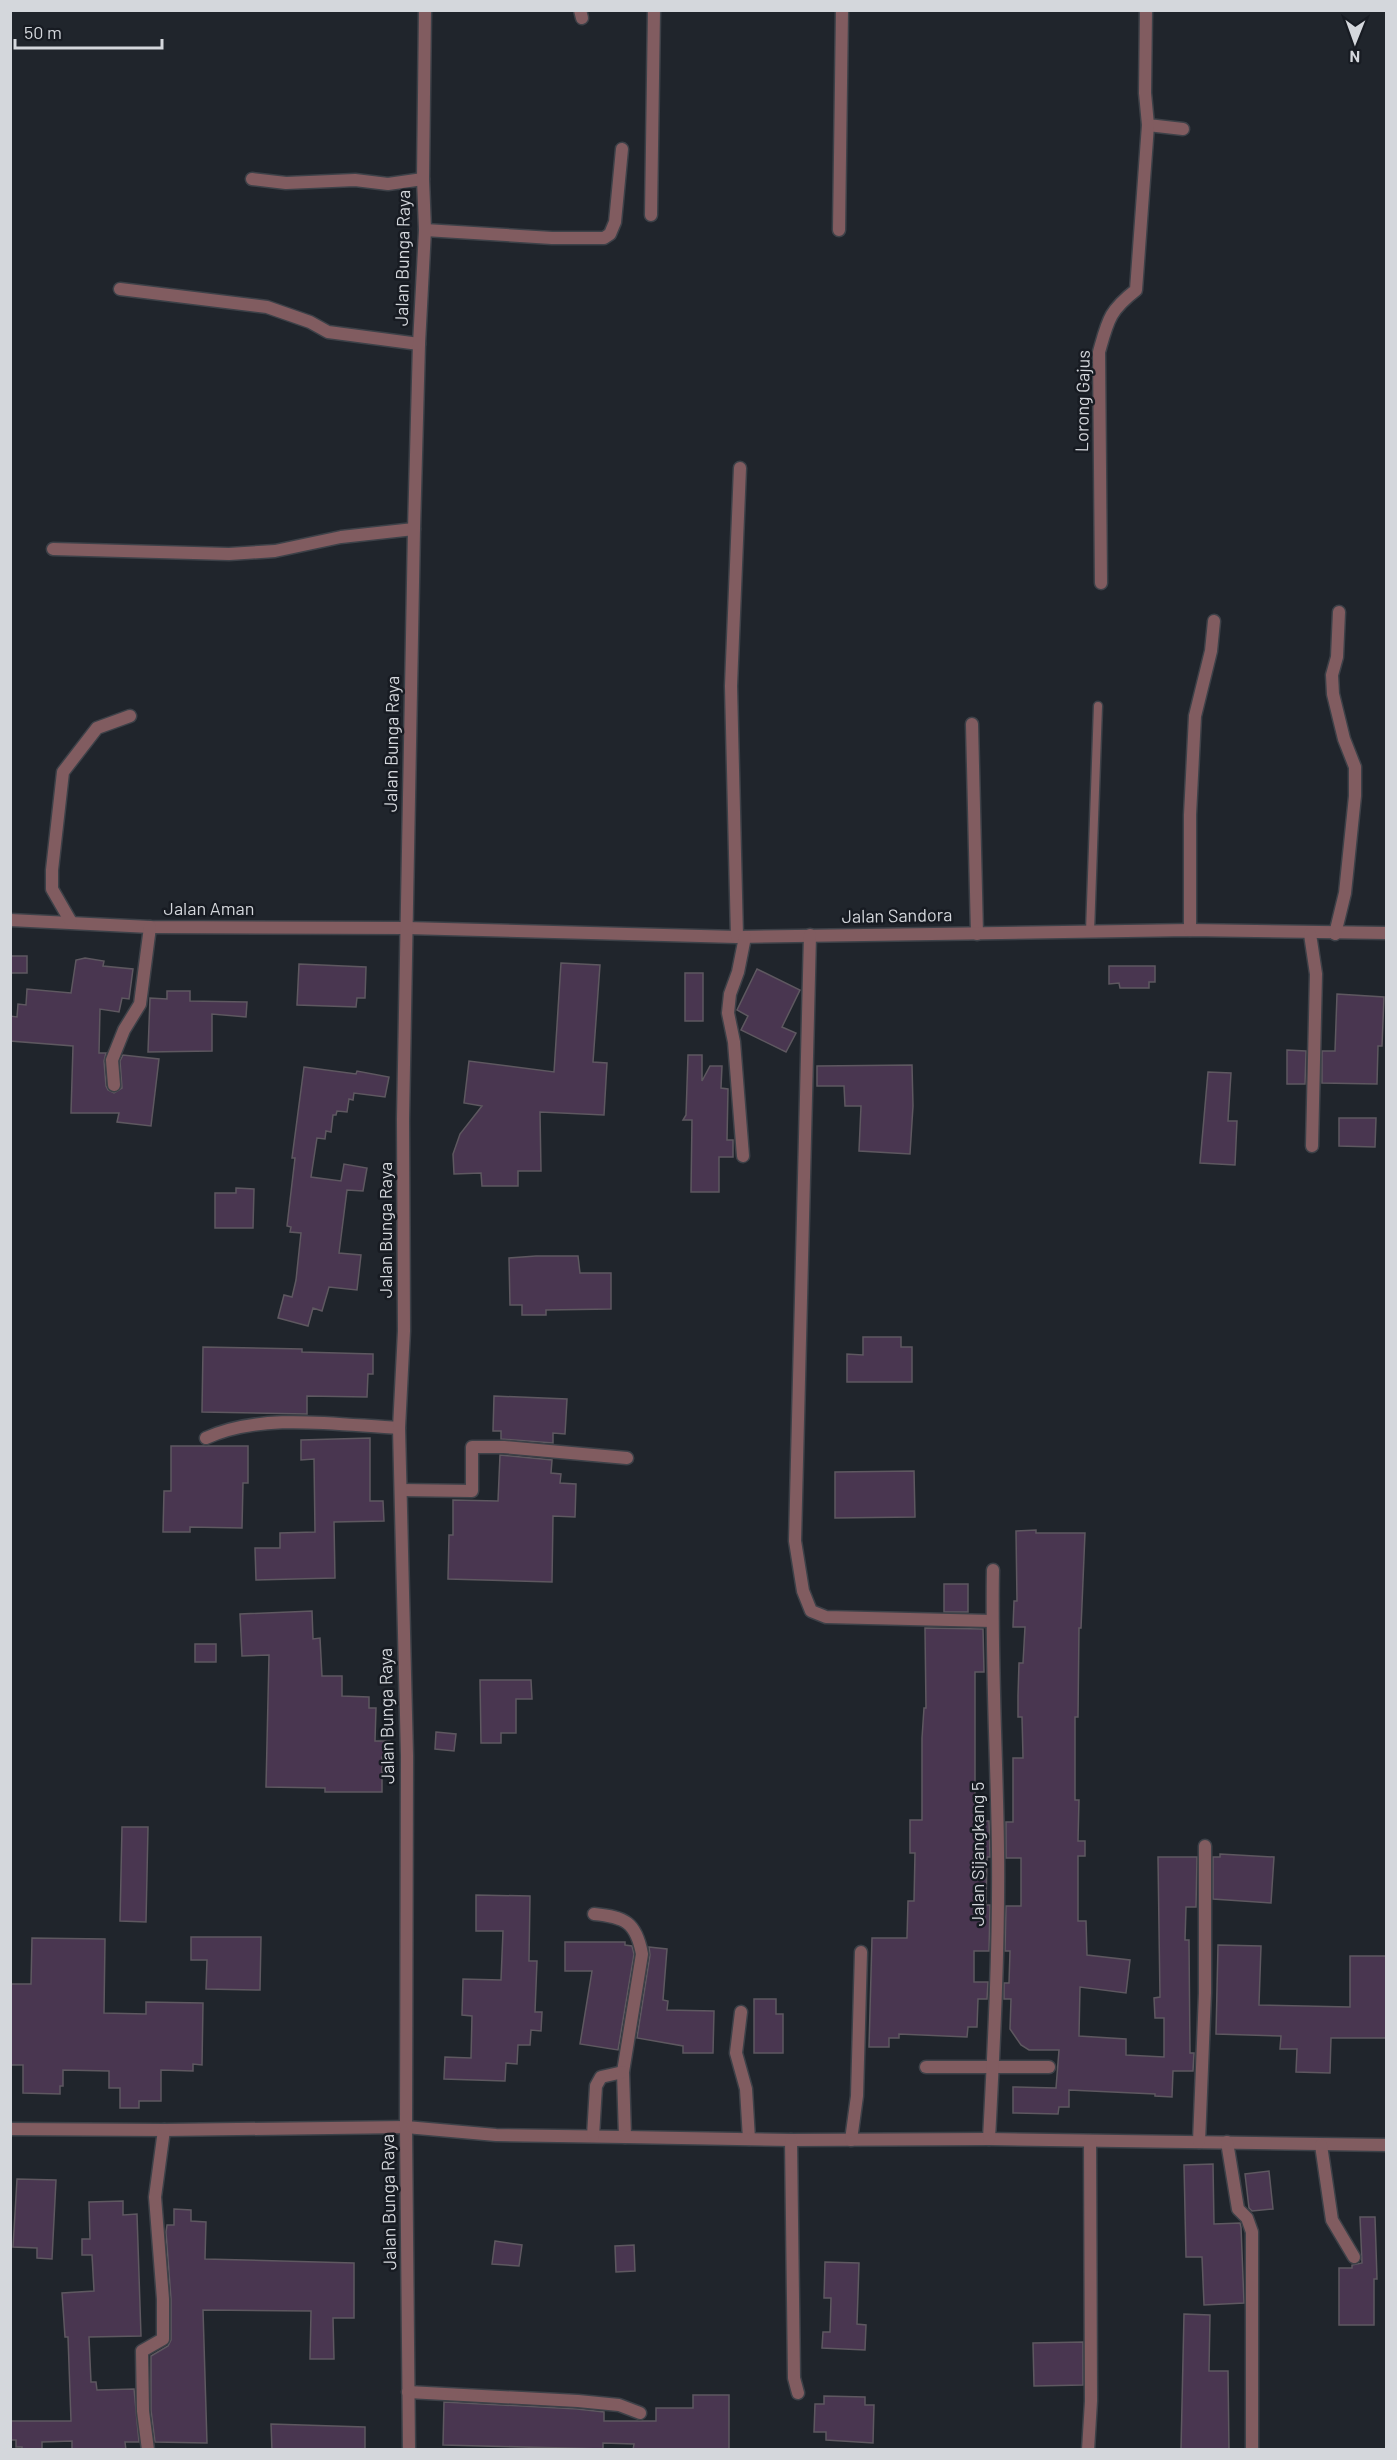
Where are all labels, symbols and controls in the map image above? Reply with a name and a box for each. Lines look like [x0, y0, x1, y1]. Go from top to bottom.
scale bar [15, 12, 162, 50]
north arrow [1325, 12, 1385, 72]
text: 50 m [24, 21, 62, 43]
text: N [1349, 48, 1360, 67]
street label: Jalan Bunga Raya [390, 190, 414, 326]
street label: Lorong Gajus [1070, 350, 1094, 452]
street label: Jalan Bunga Raya [379, 676, 403, 812]
street label: Jalan Aman [164, 897, 254, 919]
street label: Jalan Sandora [841, 903, 953, 927]
street label: Jalan Bunga Raya [374, 1162, 396, 1298]
street label: Jalan Bunga Raya [374, 1648, 398, 1784]
street label: Jalan Sijangkang 5 [966, 1782, 988, 1926]
street label: Jalan Bunga Raya [376, 2134, 400, 2270]

